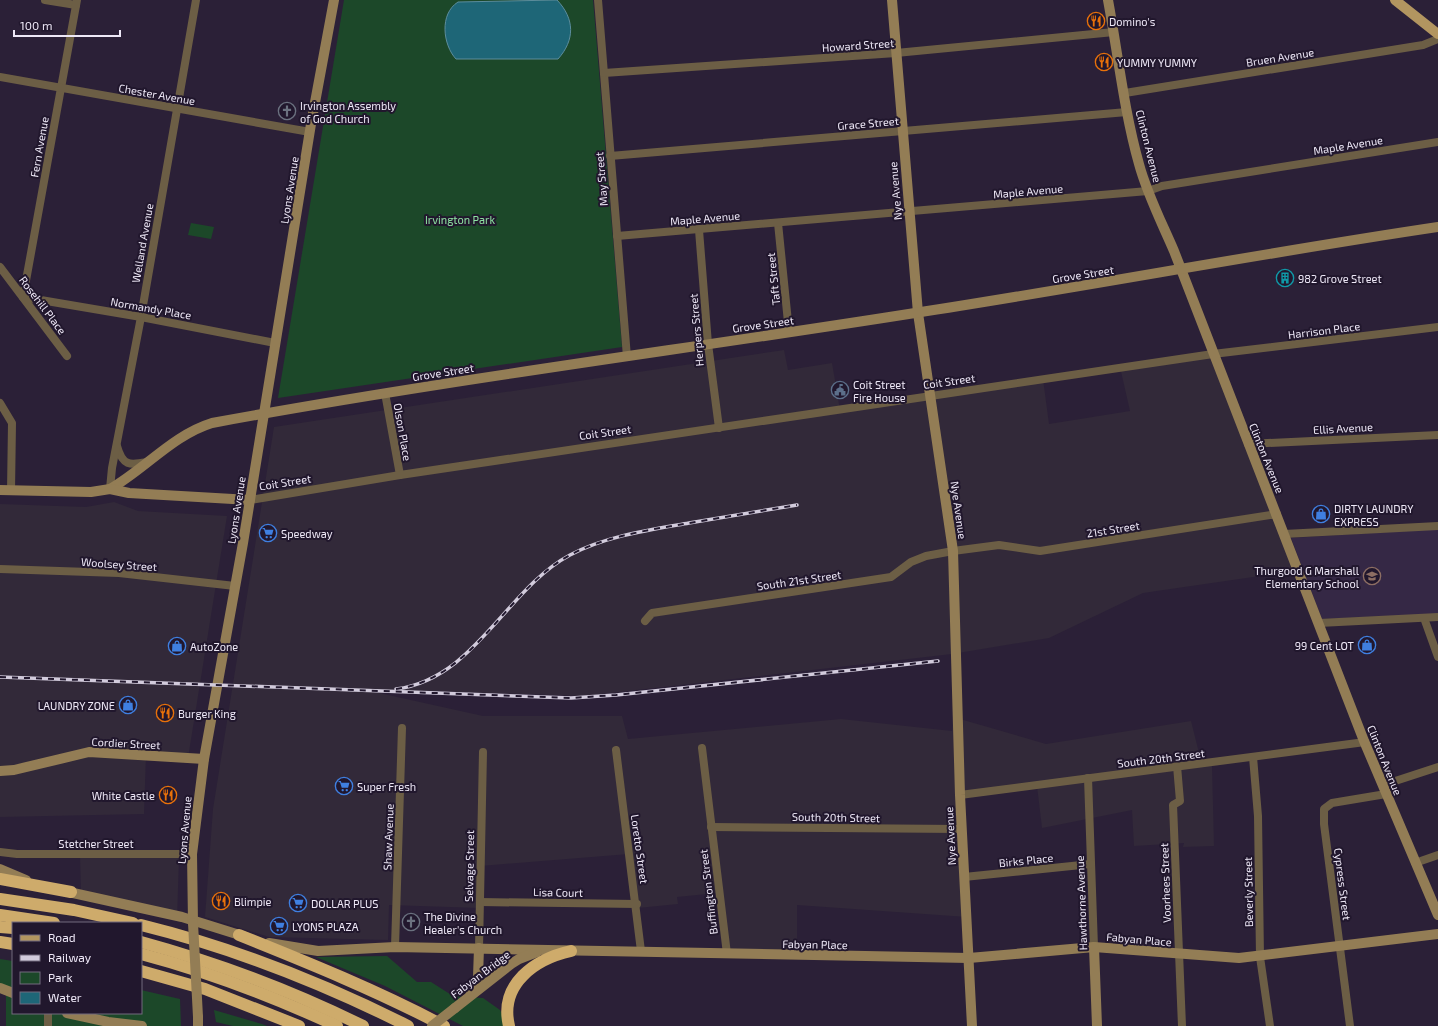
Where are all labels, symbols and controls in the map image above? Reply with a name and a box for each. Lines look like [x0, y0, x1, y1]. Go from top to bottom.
restaurant icon: Domino's [1086, 11, 1106, 31]
scale bar [14, 12, 120, 38]
place label: Domino's [1109, 15, 1156, 28]
text: 100 m [20, 18, 52, 32]
street label: Howard Street [822, 36, 894, 54]
street label: Bruen Avenue [1245, 45, 1315, 69]
restaurant icon: YUMMY YUMMY [1094, 52, 1114, 72]
place label: YUMMY YUMMY [1117, 56, 1198, 69]
street label: Chester Avenue [118, 81, 196, 107]
place label: Irvington Assembly of God Church [300, 99, 396, 125]
church icon: Irvington Assembly of God Church [277, 101, 297, 121]
street label: Clinton Avenue [1134, 108, 1164, 184]
street label: Grace Street [837, 114, 899, 132]
street label: Fern Avenue [27, 115, 51, 178]
street label: Maple Avenue [1312, 133, 1384, 157]
street label: May Street [592, 151, 610, 207]
street label: Lyons Avenue [277, 155, 301, 225]
street label: Nye Avenue [886, 161, 904, 221]
street label: Maple Avenue [992, 181, 1064, 201]
street label: Welland Avenue [129, 202, 155, 284]
street label: Maple Avenue [669, 208, 741, 228]
park label: Irvington Park [425, 213, 495, 226]
street label: Taft Street [764, 252, 782, 306]
street label: Grove Street [1051, 263, 1115, 285]
building icon: 982 Grove Street [1275, 268, 1295, 288]
place label: 982 Grove Street [1298, 272, 1382, 285]
street label: Rosehill Place [17, 273, 69, 337]
street label: Herpers Street [686, 293, 706, 367]
street label: Normandy Place [110, 294, 192, 322]
street label: Grove Street [731, 313, 795, 335]
street label: Harrison Place [1287, 319, 1361, 341]
street label: Grove Street [411, 361, 475, 383]
street label: Coit Street [922, 371, 976, 391]
place label: Coit Street Fire House [853, 378, 906, 404]
public building icon: Coit Street Fire House [830, 380, 850, 400]
street label: Olson Place [392, 402, 414, 462]
street label: Ellis Avenue [1313, 420, 1373, 436]
street label: Clinton Avenue [1247, 421, 1287, 495]
street label: Coit Street [578, 422, 632, 442]
street label: Coit Street [258, 471, 312, 493]
street label: Lyons Avenue [224, 475, 248, 545]
street label: Nye Avenue [948, 480, 970, 540]
place label: DIRTY LAUNDRY EXPRESS [1334, 502, 1414, 528]
shop icon: DIRTY LAUNDRY EXPRESS [1311, 504, 1331, 524]
street label: 21st Street [1086, 518, 1140, 540]
supermarket icon: Speedway [258, 523, 278, 543]
place label: Speedway [281, 527, 333, 540]
street label: Woolsey Street [81, 555, 157, 573]
place label: Thurgood G Marshall Elementary School [1254, 564, 1360, 590]
school or university icon: Thurgood G Marshall Elementary School [1362, 566, 1382, 586]
street label: South 21st Street [756, 568, 842, 592]
shop icon: 99 Cent LOT [1357, 635, 1377, 655]
shop icon: AutoZone [167, 636, 187, 656]
place label: 99 Cent LOT [1295, 639, 1355, 652]
place label: AutoZone [190, 640, 238, 653]
shop icon: LAUNDRY ZONE [118, 695, 138, 715]
place label: LAUNDRY ZONE [38, 699, 115, 712]
restaurant icon: Burger King [155, 703, 175, 723]
place label: Burger King [178, 707, 236, 720]
street label: Clinton Avenue [1365, 723, 1405, 797]
street label: Cordier Street [91, 735, 161, 751]
street label: South 20th Street [1116, 746, 1206, 770]
supermarket icon: Super Fresh [334, 776, 354, 796]
place label: Super Fresh [357, 780, 416, 793]
restaurant icon: White Castle [158, 785, 178, 805]
place label: White Castle [92, 789, 155, 802]
street label: Lyons Avenue [175, 796, 193, 864]
street label: Shaw Avenue [380, 803, 396, 870]
street label: Nye Avenue [942, 806, 958, 866]
street label: South 20th Street [792, 810, 880, 824]
street label: Loretto Street [629, 814, 651, 884]
street label: Selvage Street [462, 830, 476, 902]
street label: Stetcher Street [58, 837, 134, 850]
street label: Voorhees Street [1157, 843, 1173, 923]
street label: Cypress Street [1332, 847, 1354, 921]
street label: Buffington Street [696, 849, 720, 935]
street label: Birks Place [998, 851, 1054, 869]
street label: Hawthorne Avenue [1073, 855, 1089, 951]
street label: Beverly Street [1241, 857, 1255, 927]
street label: Lisa Court [533, 885, 583, 899]
restaurant icon: Blimpie [211, 891, 231, 911]
supermarket icon: DOLLAR PLUS [288, 893, 308, 913]
place label: Blimpie [234, 895, 272, 908]
place label: DOLLAR PLUS [311, 897, 379, 910]
place label: The Divine Healer's Church [424, 910, 502, 936]
church icon: The Divine Healer's Church [401, 912, 421, 932]
supermarket icon: LYONS PLAZA [269, 916, 289, 936]
place label: LYONS PLAZA [292, 920, 359, 933]
legend [12, 922, 142, 1014]
text: Road [48, 930, 76, 944]
street label: Fabyan Place [1106, 930, 1172, 948]
street label: Fabyan Place [782, 937, 848, 951]
street label: Fabyan Bridge [448, 947, 512, 1001]
text: Railway [48, 950, 92, 964]
text: Park [48, 970, 73, 984]
text: Water [48, 990, 82, 1004]

